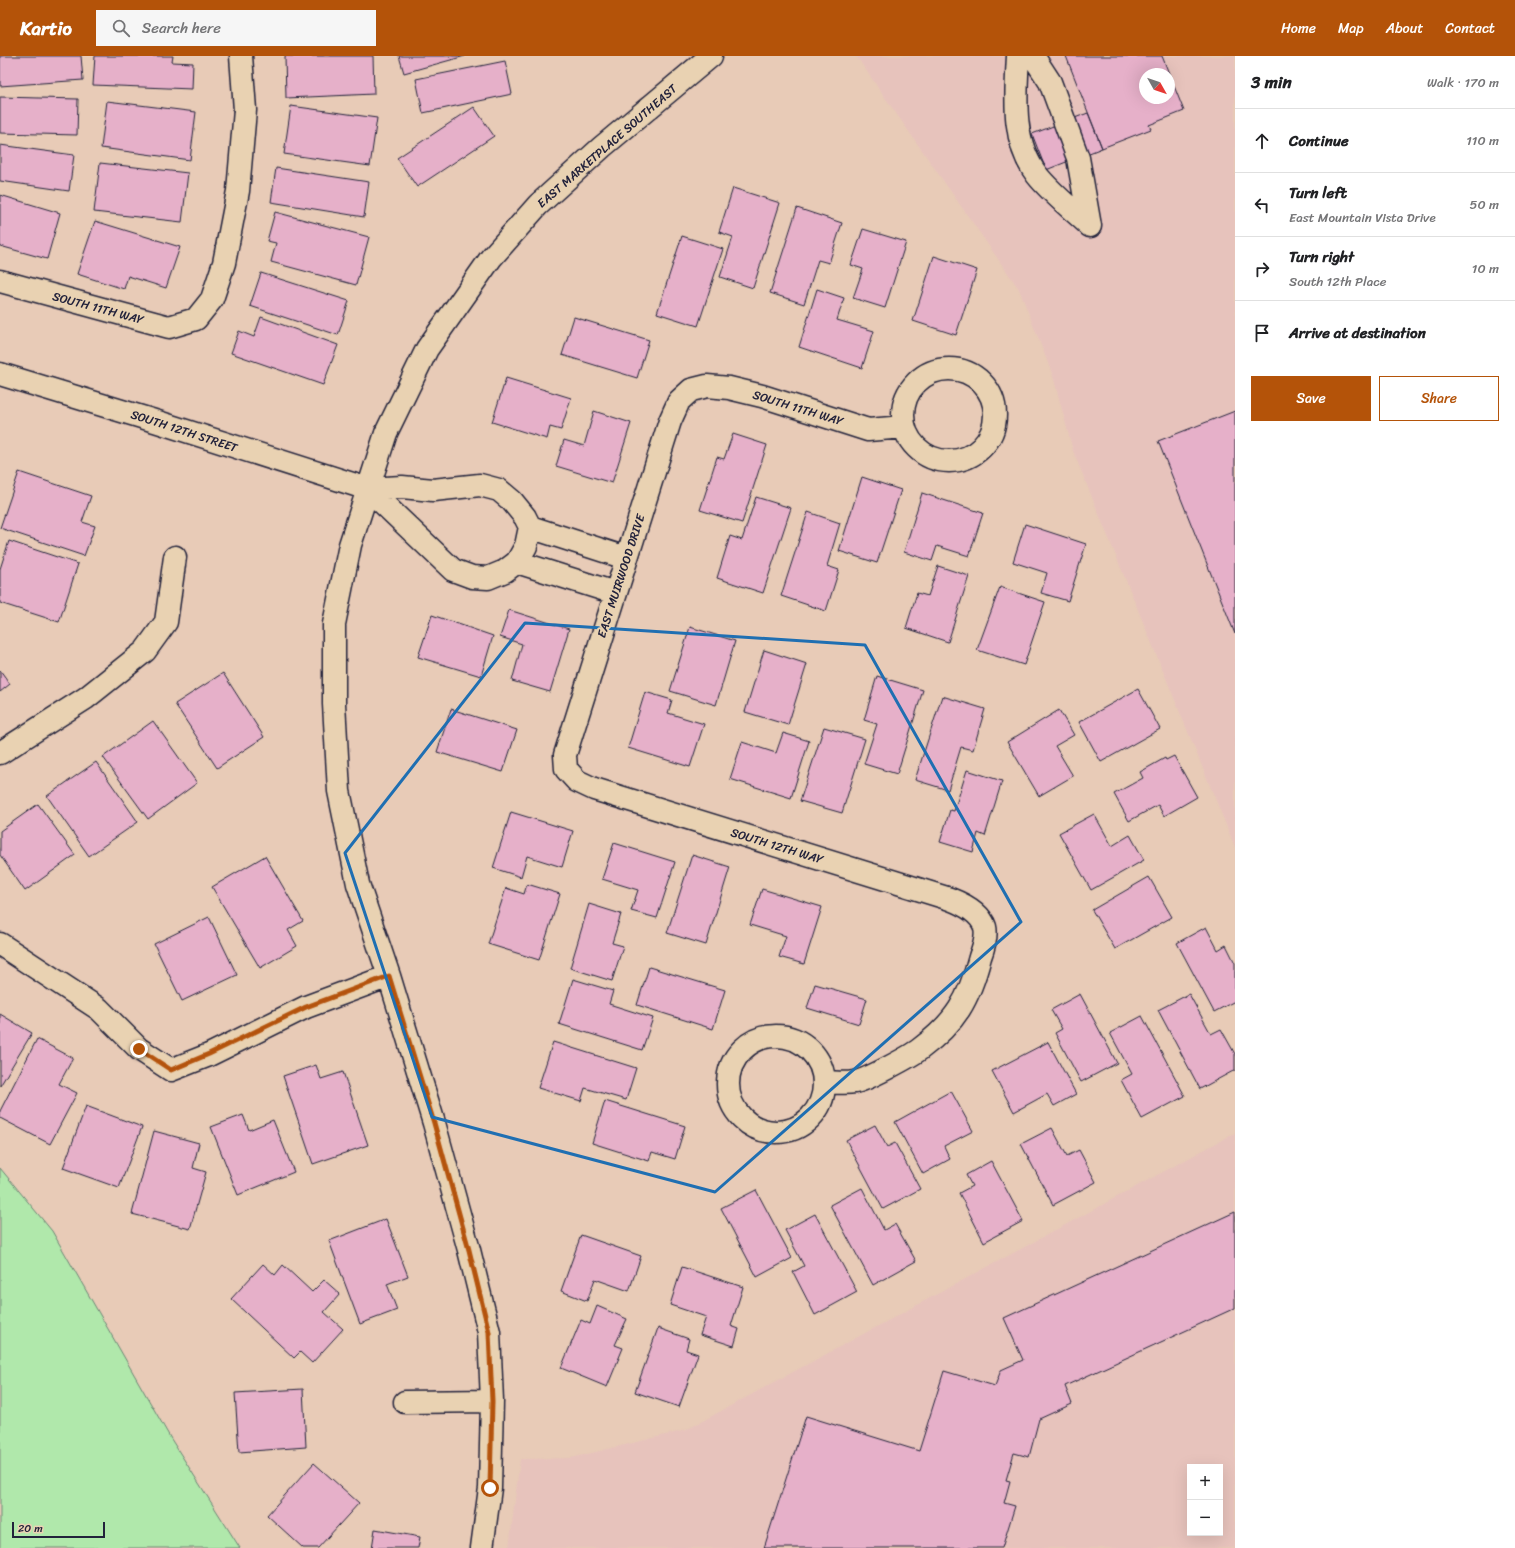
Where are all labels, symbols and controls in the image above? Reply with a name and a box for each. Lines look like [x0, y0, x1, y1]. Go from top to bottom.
search box [96, 10, 376, 46]
text: Kartio [20, 12, 72, 45]
text: Search here [142, 15, 221, 41]
text: Home [1281, 16, 1316, 41]
text: Map [1338, 16, 1364, 41]
text: About [1386, 16, 1423, 41]
text: Contact [1445, 16, 1495, 41]
icon: search [110, 17, 132, 39]
text: 3 min [1251, 67, 1292, 97]
north arrow [1139, 68, 1175, 104]
text: Walk · 170 m [1427, 71, 1499, 94]
street label: EAST MARKETPLACE SOUTHEAST [532, 78, 683, 213]
text: Continue [1289, 128, 1349, 154]
text: 110 m [1466, 129, 1499, 152]
icon: ahead [1251, 130, 1273, 152]
text: Turn left [1289, 180, 1347, 206]
text: 50 m [1469, 193, 1499, 216]
icon: left [1251, 194, 1273, 216]
text: East Mountain Vista Drive [1289, 206, 1436, 229]
text: Turn right [1289, 244, 1354, 270]
text: 10 m [1472, 257, 1499, 280]
icon: right [1251, 258, 1273, 280]
text: South 12th Place [1289, 270, 1386, 293]
street label: SOUTH 11TH WAY [50, 285, 147, 331]
text: Arrive at destination [1289, 320, 1426, 346]
icon: arrive [1251, 322, 1273, 344]
button: Save [1251, 376, 1371, 421]
button: Share [1379, 376, 1499, 421]
street label: SOUTH 11TH WAY [750, 384, 847, 433]
street label: SOUTH 12TH STREET [128, 403, 241, 459]
street label: EAST MUIRWOOD DRIVE [591, 510, 652, 641]
street label: SOUTH 12TH WAY [728, 821, 827, 871]
route end [130, 1040, 148, 1058]
map controls [1187, 1464, 1223, 1536]
button: + [1187, 1464, 1223, 1500]
route start [481, 1479, 499, 1497]
button: − [1187, 1500, 1223, 1536]
text: 20 m [18, 1519, 43, 1538]
scale bar [12, 1520, 105, 1539]

